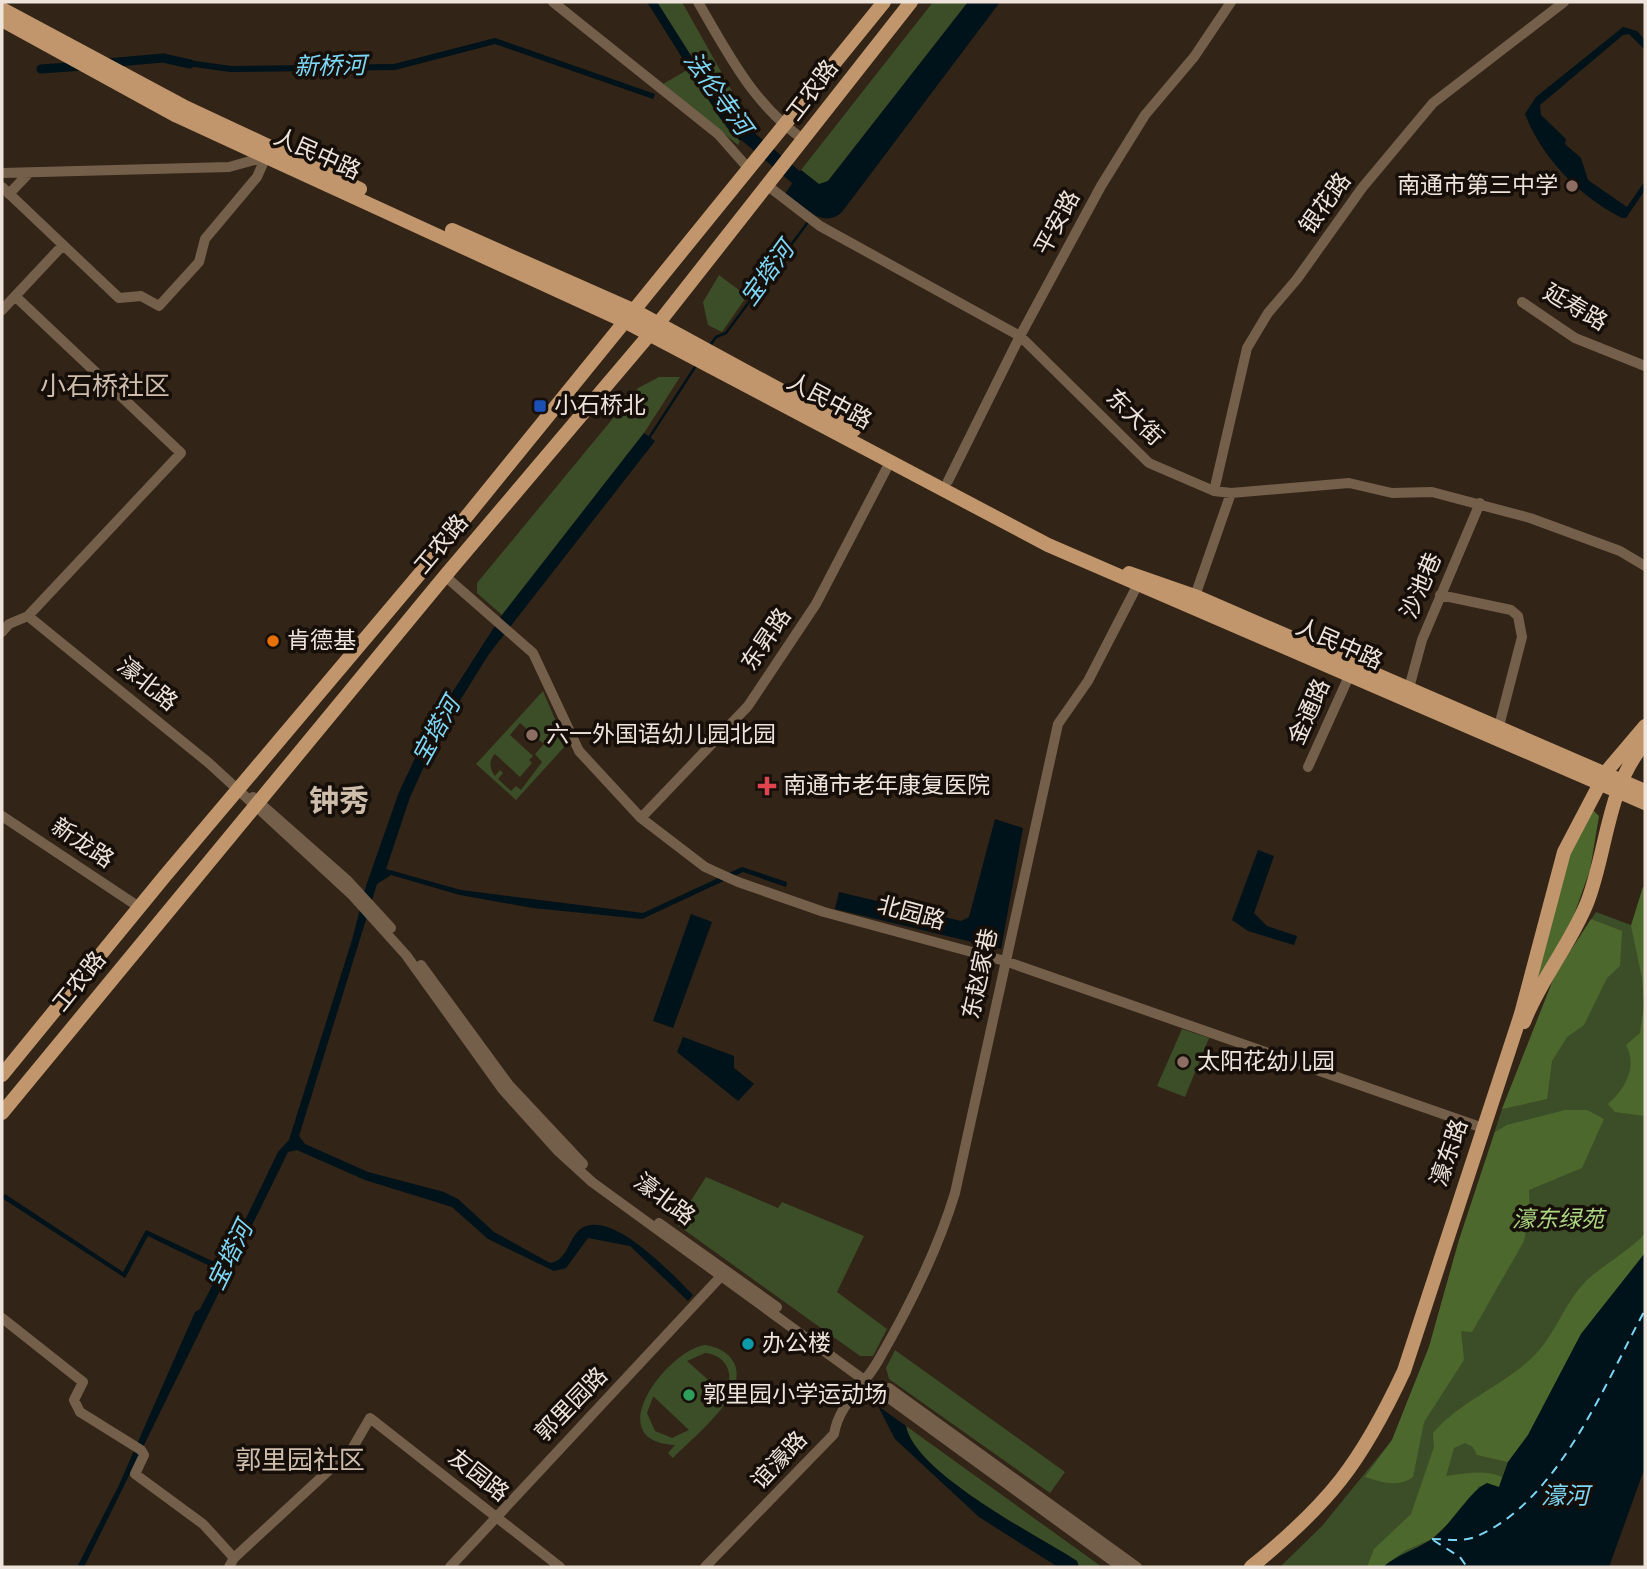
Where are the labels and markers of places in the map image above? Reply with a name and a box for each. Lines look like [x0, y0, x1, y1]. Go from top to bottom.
place label: 南通市第三中学 [1397, 169, 1558, 204]
marker: 南通市第三中学 [1564, 178, 1580, 194]
place label: 小石桥北 [554, 389, 646, 424]
marker: 小石桥北 [532, 398, 548, 414]
place label: 肯德基 [287, 624, 356, 659]
marker: 肯德基 [265, 633, 281, 649]
place label: 六一外国语幼儿园北园 [546, 718, 776, 753]
marker: 六一外国语幼儿园北园 [524, 727, 540, 743]
place label: 南通市老年康复医院 [783, 769, 990, 804]
marker: 南通市老年康复医院 [757, 776, 777, 796]
place label: 太阳花幼儿园 [1197, 1045, 1335, 1080]
marker: 太阳花幼儿园 [1175, 1054, 1191, 1070]
place label: 办公楼 [762, 1327, 831, 1362]
marker: 办公楼 [740, 1336, 756, 1352]
place label: 郭里园小学运动场 [703, 1378, 887, 1413]
marker: 郭里园小学运动场 [681, 1387, 697, 1403]

